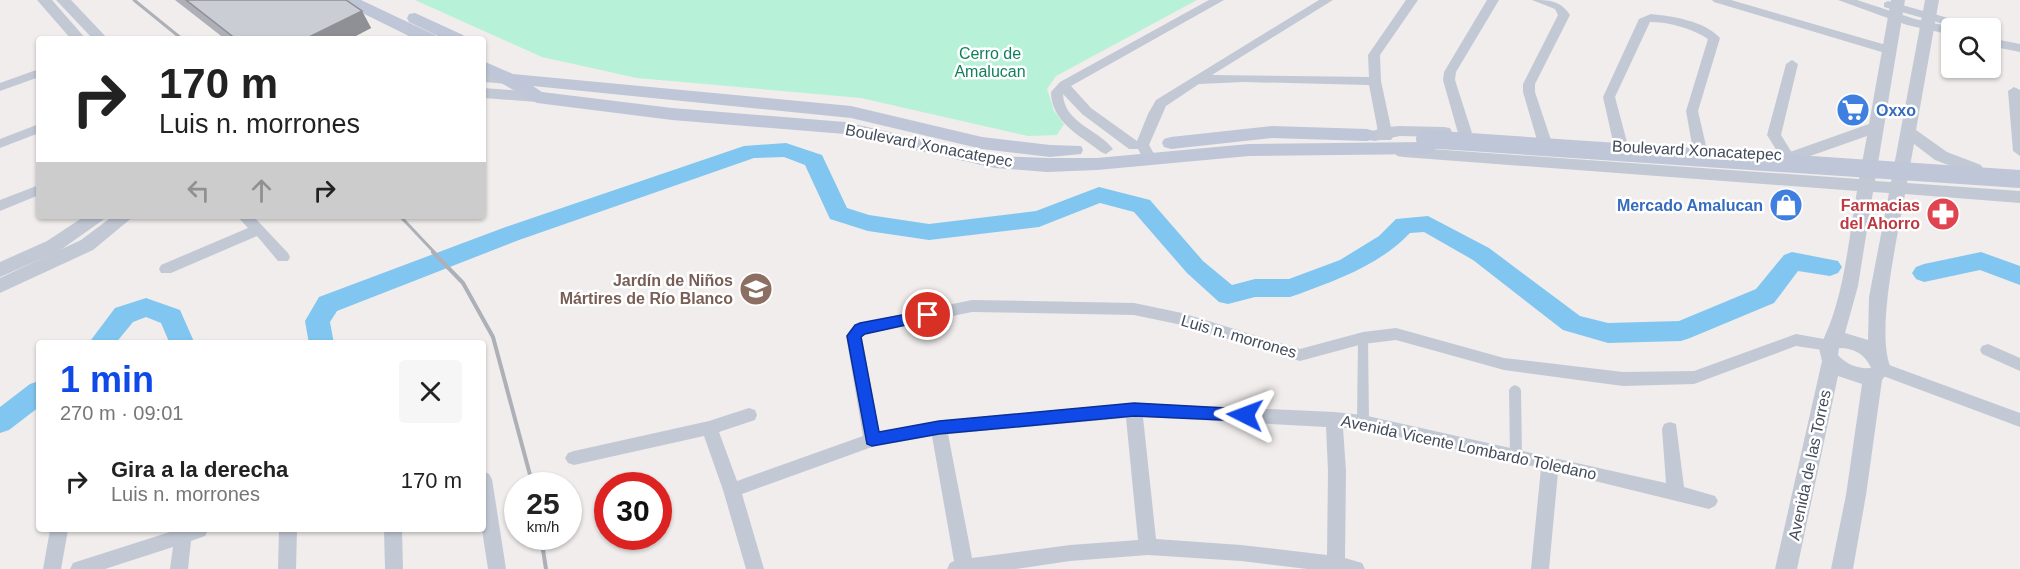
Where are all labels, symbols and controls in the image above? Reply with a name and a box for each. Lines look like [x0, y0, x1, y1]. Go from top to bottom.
map controls [1941, 18, 2001, 78]
button: search [1941, 18, 2001, 78]
park label: Cerro de Amalucan [954, 45, 1026, 80]
icon: right [60, 60, 138, 138]
text: 170 m [159, 60, 278, 107]
supermarket icon: Oxxo [1835, 92, 1871, 128]
place label: Oxxo [1876, 102, 1916, 119]
text: Luis n. morrones [159, 109, 360, 139]
street label: Boulevard Xonacatepec [844, 121, 1014, 170]
street label: Boulevard Xonacatepec [1612, 138, 1782, 163]
icon: left [182, 174, 215, 207]
icon: ahead [245, 174, 278, 207]
icon: right [308, 174, 341, 207]
shop icon: Mercado Amalucan [1768, 187, 1804, 223]
pharmacy icon: Farmacias del Ahorro [1925, 196, 1961, 232]
place label: Mercado Amalucan [1617, 197, 1763, 214]
place label: Farmacias del Ahorro [1840, 197, 1920, 232]
school or university icon: Jardín de Niños Mártires de Río Blanco [738, 271, 774, 307]
place label: Jardín de Niños Mártires de Río Blanco [560, 272, 733, 307]
pin [902, 289, 953, 340]
icon: arrive [911, 298, 944, 331]
street label: Luis n. morrones [1179, 312, 1298, 361]
text: 1 min [60, 359, 154, 400]
button: close [399, 360, 462, 423]
position arrow [1213, 383, 1277, 447]
street label: Avenida de las Torres [1785, 388, 1834, 542]
text: 270 m · 09:01 [60, 402, 183, 424]
street label: Avenida Vicente Lombardo Toledano [1340, 412, 1598, 483]
text: Gira a la derecha [111, 457, 288, 482]
icon: right [60, 465, 93, 498]
text: 170 m [401, 468, 462, 493]
speed limit sign: 30 [594, 472, 672, 550]
text: Luis n. morrones [111, 483, 260, 505]
text: 25 [526, 487, 560, 520]
text: km/h [527, 518, 559, 535]

